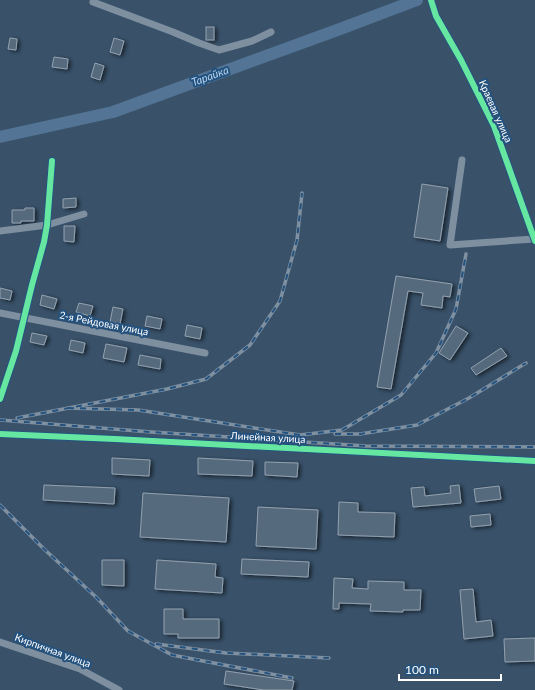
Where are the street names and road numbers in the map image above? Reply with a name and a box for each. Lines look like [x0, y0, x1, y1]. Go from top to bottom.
street label: Краевая улица [477, 78, 515, 144]
street label: 2-я Рейдовая улица [59, 308, 149, 338]
street label: Линейная улица [229, 429, 306, 445]
street label: Кирпичная улица [13, 631, 93, 669]

